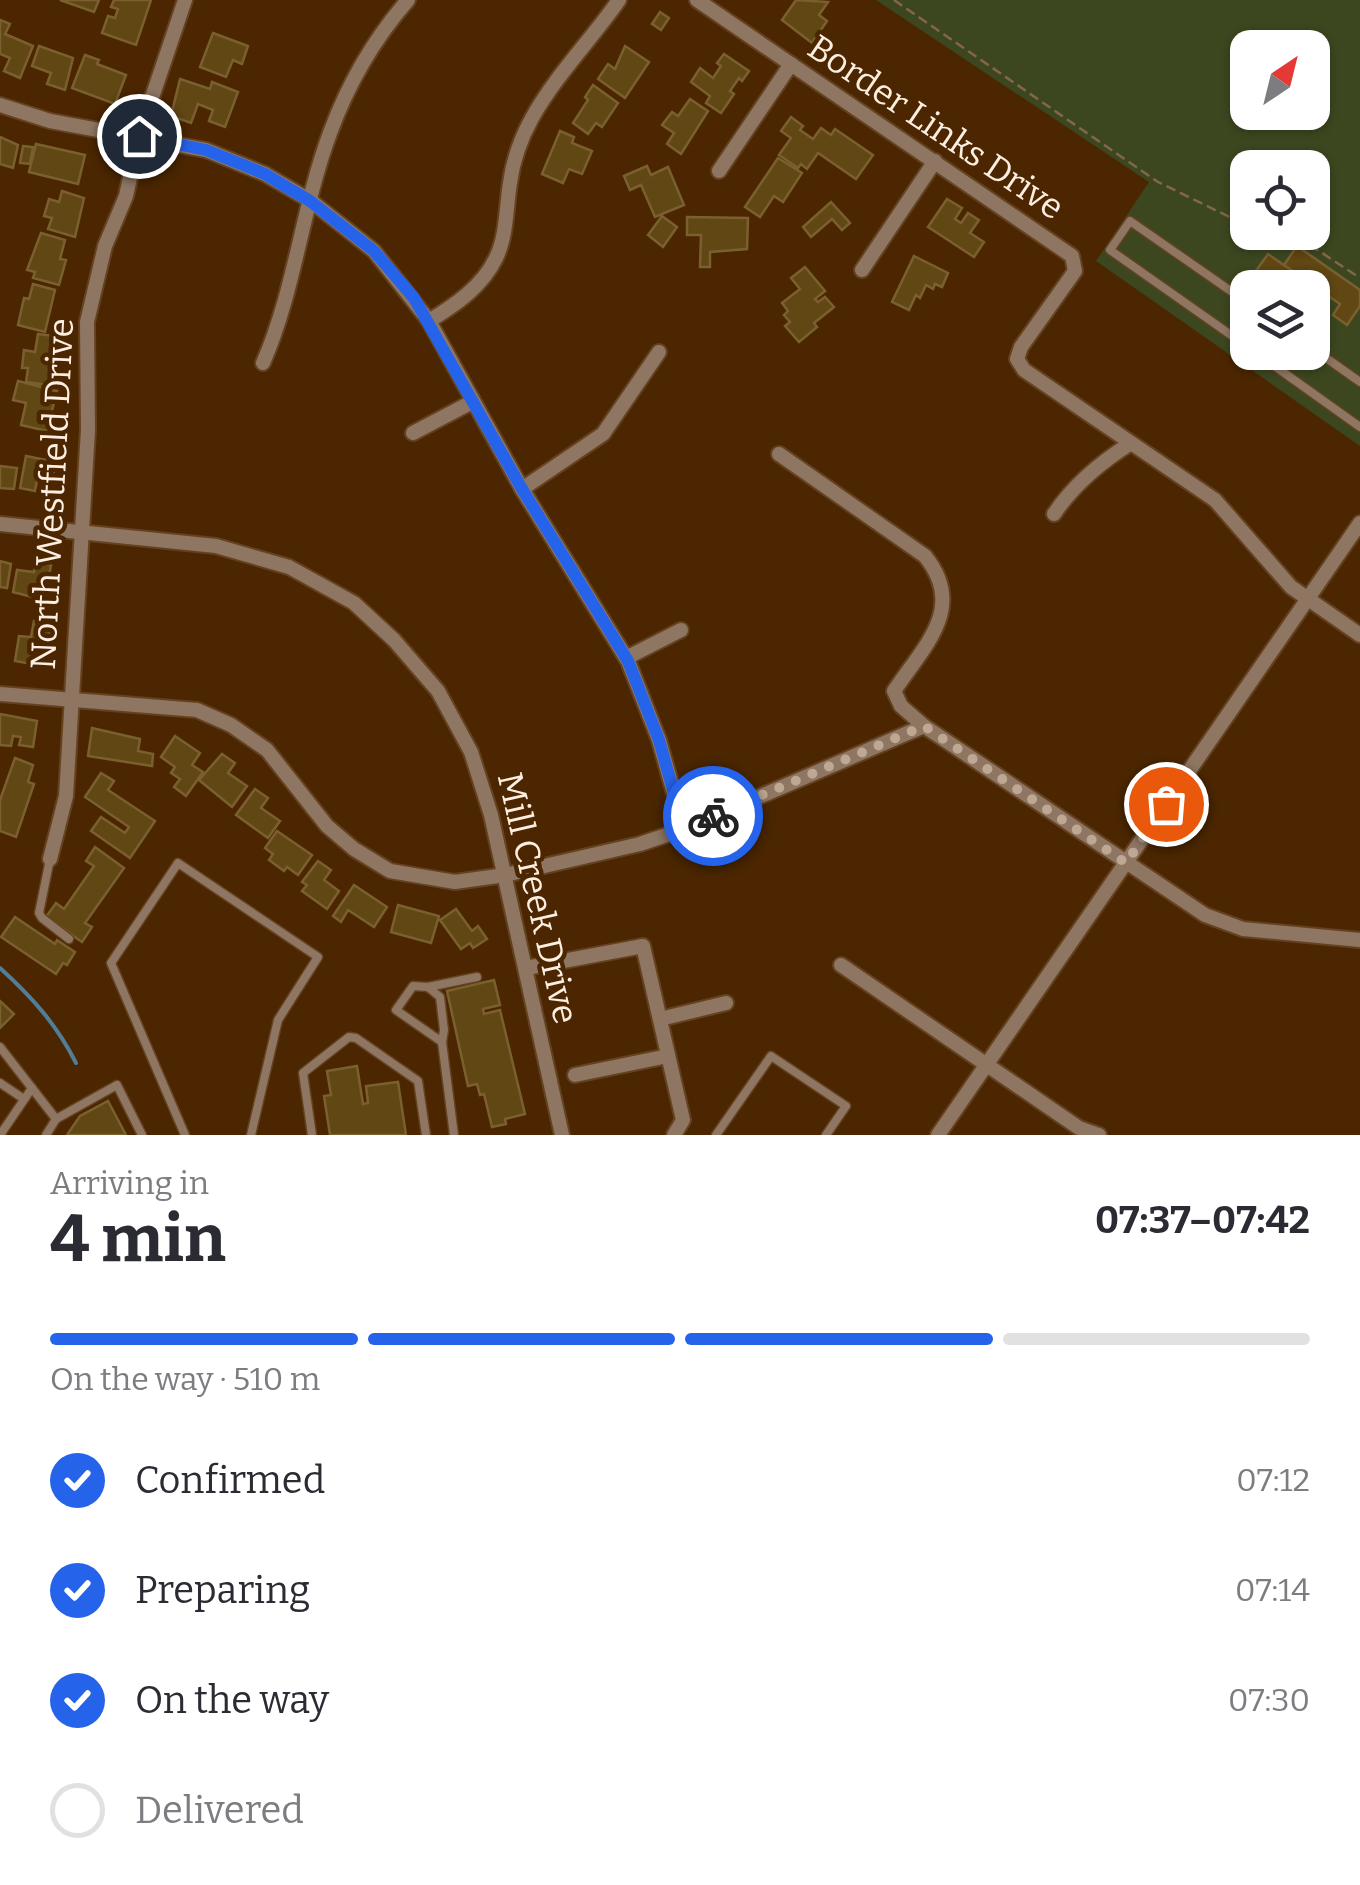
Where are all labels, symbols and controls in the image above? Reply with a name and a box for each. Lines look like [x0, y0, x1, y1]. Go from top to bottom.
street label: Border Links Drive [800, 26, 1072, 228]
north arrow [1230, 30, 1330, 130]
map controls [1230, 30, 1330, 370]
pin [97, 94, 182, 179]
icon: home [112, 109, 167, 164]
button: locate [1230, 150, 1330, 250]
button: layers [1230, 270, 1330, 370]
street label: North Westfield Drive [22, 317, 82, 671]
pin [1124, 762, 1209, 847]
courier [663, 766, 763, 866]
street label: Mill Creek Drive [489, 768, 587, 1028]
icon: bag [1139, 777, 1194, 832]
icon: bike [686, 789, 741, 844]
text: Arriving in [50, 1164, 209, 1202]
text: 07:37–07:42 [1095, 1197, 1310, 1243]
text: 4 min [50, 1200, 226, 1278]
text: On the way · 510 m [50, 1360, 320, 1398]
icon: check [50, 1453, 105, 1508]
text: Confirmed [135, 1457, 325, 1503]
text: 07:12 [1236, 1461, 1310, 1499]
icon: check [50, 1563, 105, 1618]
text: Preparing [135, 1567, 310, 1613]
text: 07:14 [1235, 1571, 1310, 1609]
icon: check [50, 1673, 105, 1728]
text: On the way [135, 1677, 329, 1723]
text: 07:30 [1228, 1681, 1310, 1719]
text: Delivered [135, 1787, 304, 1833]

